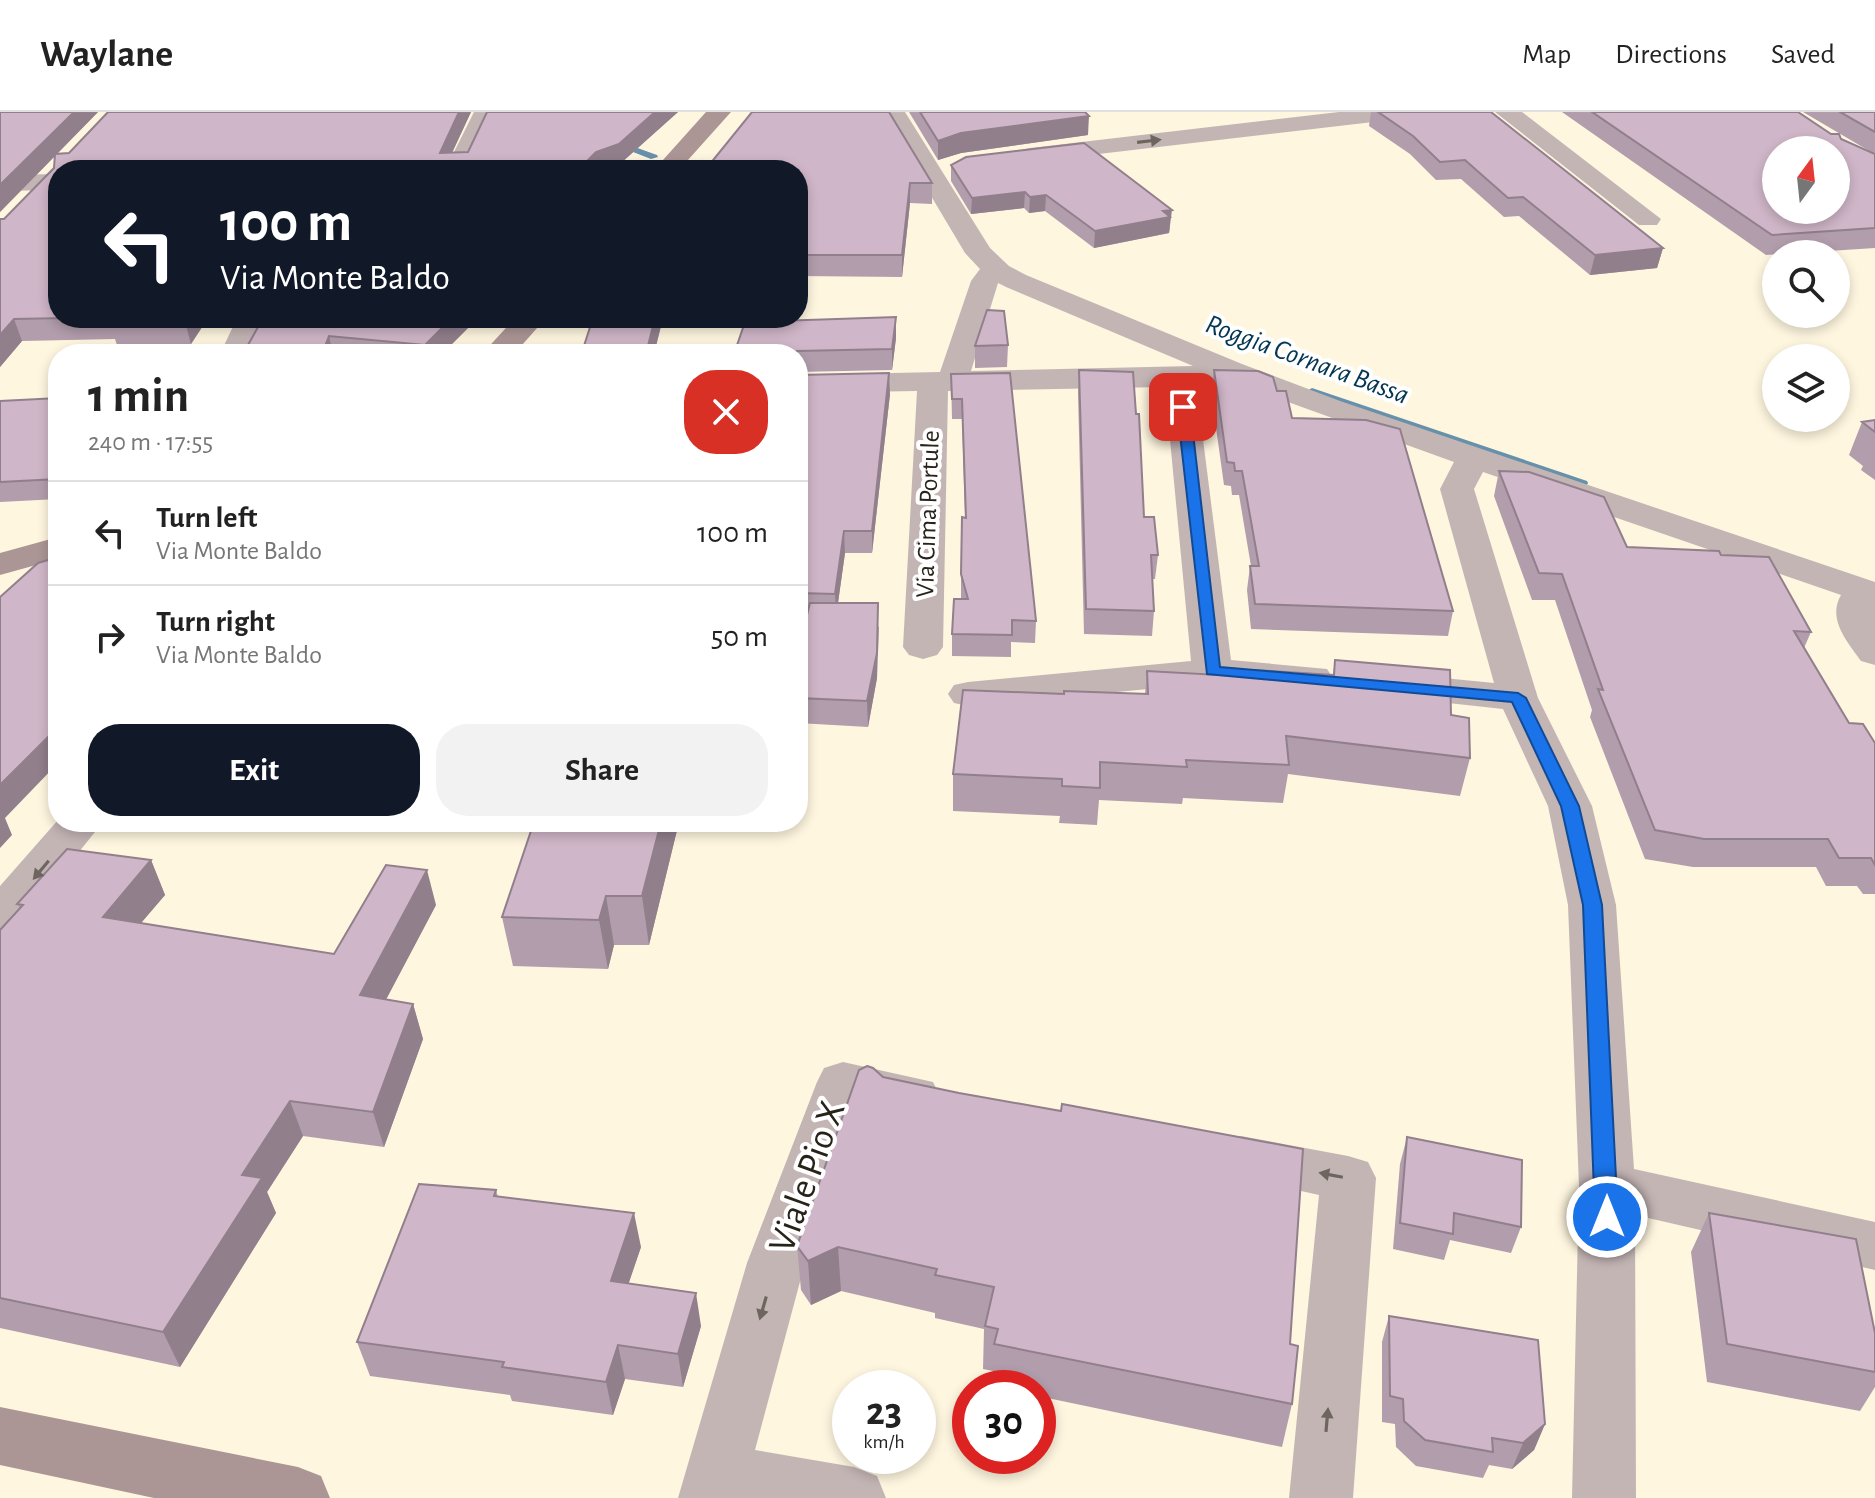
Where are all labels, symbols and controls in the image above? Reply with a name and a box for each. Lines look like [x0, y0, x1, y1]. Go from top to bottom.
text: Waylane [40, 36, 173, 74]
text: Map [1522, 41, 1571, 69]
text: Directions [1615, 41, 1727, 69]
text: Saved [1771, 41, 1835, 69]
one-way arrow [1137, 135, 1162, 148]
north arrow [1762, 136, 1850, 224]
map controls [1762, 136, 1850, 432]
icon: left [88, 192, 192, 296]
text: 100 m [220, 195, 352, 251]
button: search [1762, 240, 1850, 328]
text: Via Monte Baldo [220, 260, 450, 296]
water label: Roggia Cornara Bassa [1202, 310, 1412, 410]
button: layers [1762, 344, 1850, 432]
button: close [684, 370, 768, 454]
text: 1 min [88, 373, 189, 421]
pin [1149, 373, 1217, 441]
icon: arrive [1161, 385, 1205, 429]
text: 240 m · 17:55 [88, 429, 213, 455]
street label: Via Cima Portule [912, 430, 944, 598]
text: Turn left [156, 503, 257, 533]
icon: left [88, 511, 132, 555]
text: 100 m [697, 518, 768, 548]
text: Via Monte Baldo [156, 538, 322, 564]
text: Turn right [156, 607, 275, 637]
icon: right [88, 615, 132, 659]
text: 50 m [711, 622, 768, 652]
text: Via Monte Baldo [156, 642, 322, 668]
button: Exit [88, 724, 420, 816]
button: Share [436, 724, 768, 816]
one-way arrow [32, 860, 50, 879]
street label: Viale Pio X [763, 1096, 853, 1258]
one-way arrow [1318, 1168, 1343, 1180]
position arrow [1565, 1175, 1649, 1259]
one-way arrow [757, 1295, 769, 1320]
speed limit sign: 30 [952, 1370, 1056, 1474]
text: 23 [866, 1392, 902, 1432]
one-way arrow [1321, 1407, 1334, 1432]
text: km/h [863, 1432, 905, 1452]

